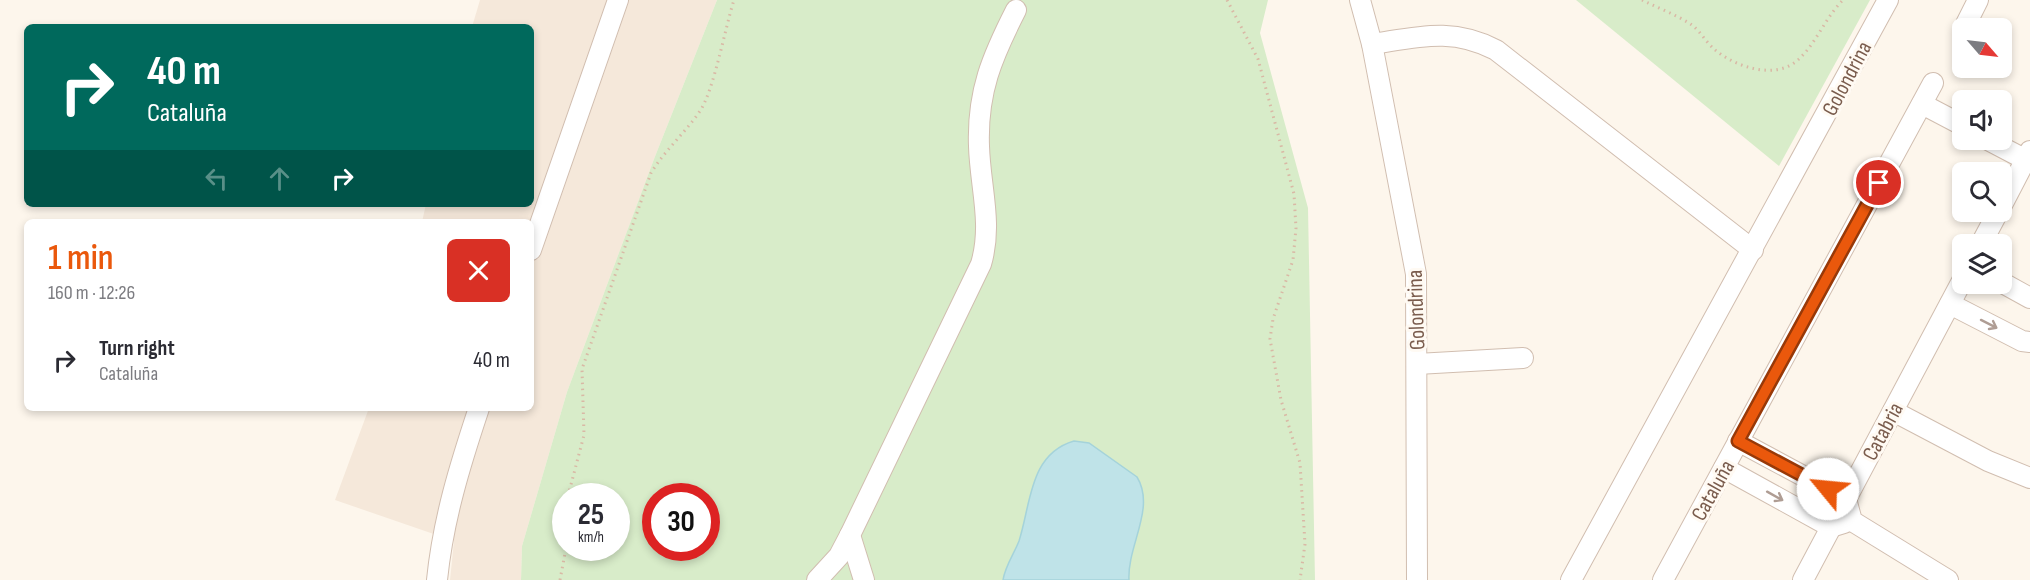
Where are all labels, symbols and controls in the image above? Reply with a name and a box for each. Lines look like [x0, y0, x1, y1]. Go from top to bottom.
north arrow [1952, 18, 2012, 78]
map controls [1952, 18, 2012, 294]
street label: Golondrina [1817, 37, 1878, 120]
text: 40 m [147, 46, 221, 97]
icon: right [48, 48, 126, 126]
button: sound [1952, 90, 2012, 150]
text: Cataluña [147, 97, 227, 129]
pin [1853, 157, 1904, 208]
icon: left [200, 162, 233, 195]
icon: ahead [263, 162, 296, 195]
icon: right [326, 162, 359, 195]
button: search [1952, 162, 2012, 222]
icon: arrive [1862, 166, 1895, 199]
button: layers [1952, 234, 2012, 294]
text: 1 min [48, 237, 113, 280]
button: close [447, 239, 510, 302]
street label: Golondrina [1402, 269, 1431, 351]
text: 160 m · 12:26 [48, 281, 135, 305]
one-way arrow [1980, 319, 1998, 331]
text: Turn right [99, 335, 175, 362]
icon: right [48, 344, 81, 377]
text: 40 m [473, 347, 510, 374]
text: Cataluña [99, 362, 158, 386]
street label: Catabria [1857, 398, 1910, 465]
street label: Cataluña [1686, 456, 1741, 526]
position arrow [1796, 457, 1860, 521]
speed limit sign: 30 [642, 483, 720, 561]
one-way arrow [1766, 490, 1783, 502]
text: 25 [578, 497, 604, 533]
text: km/h [578, 528, 604, 547]

